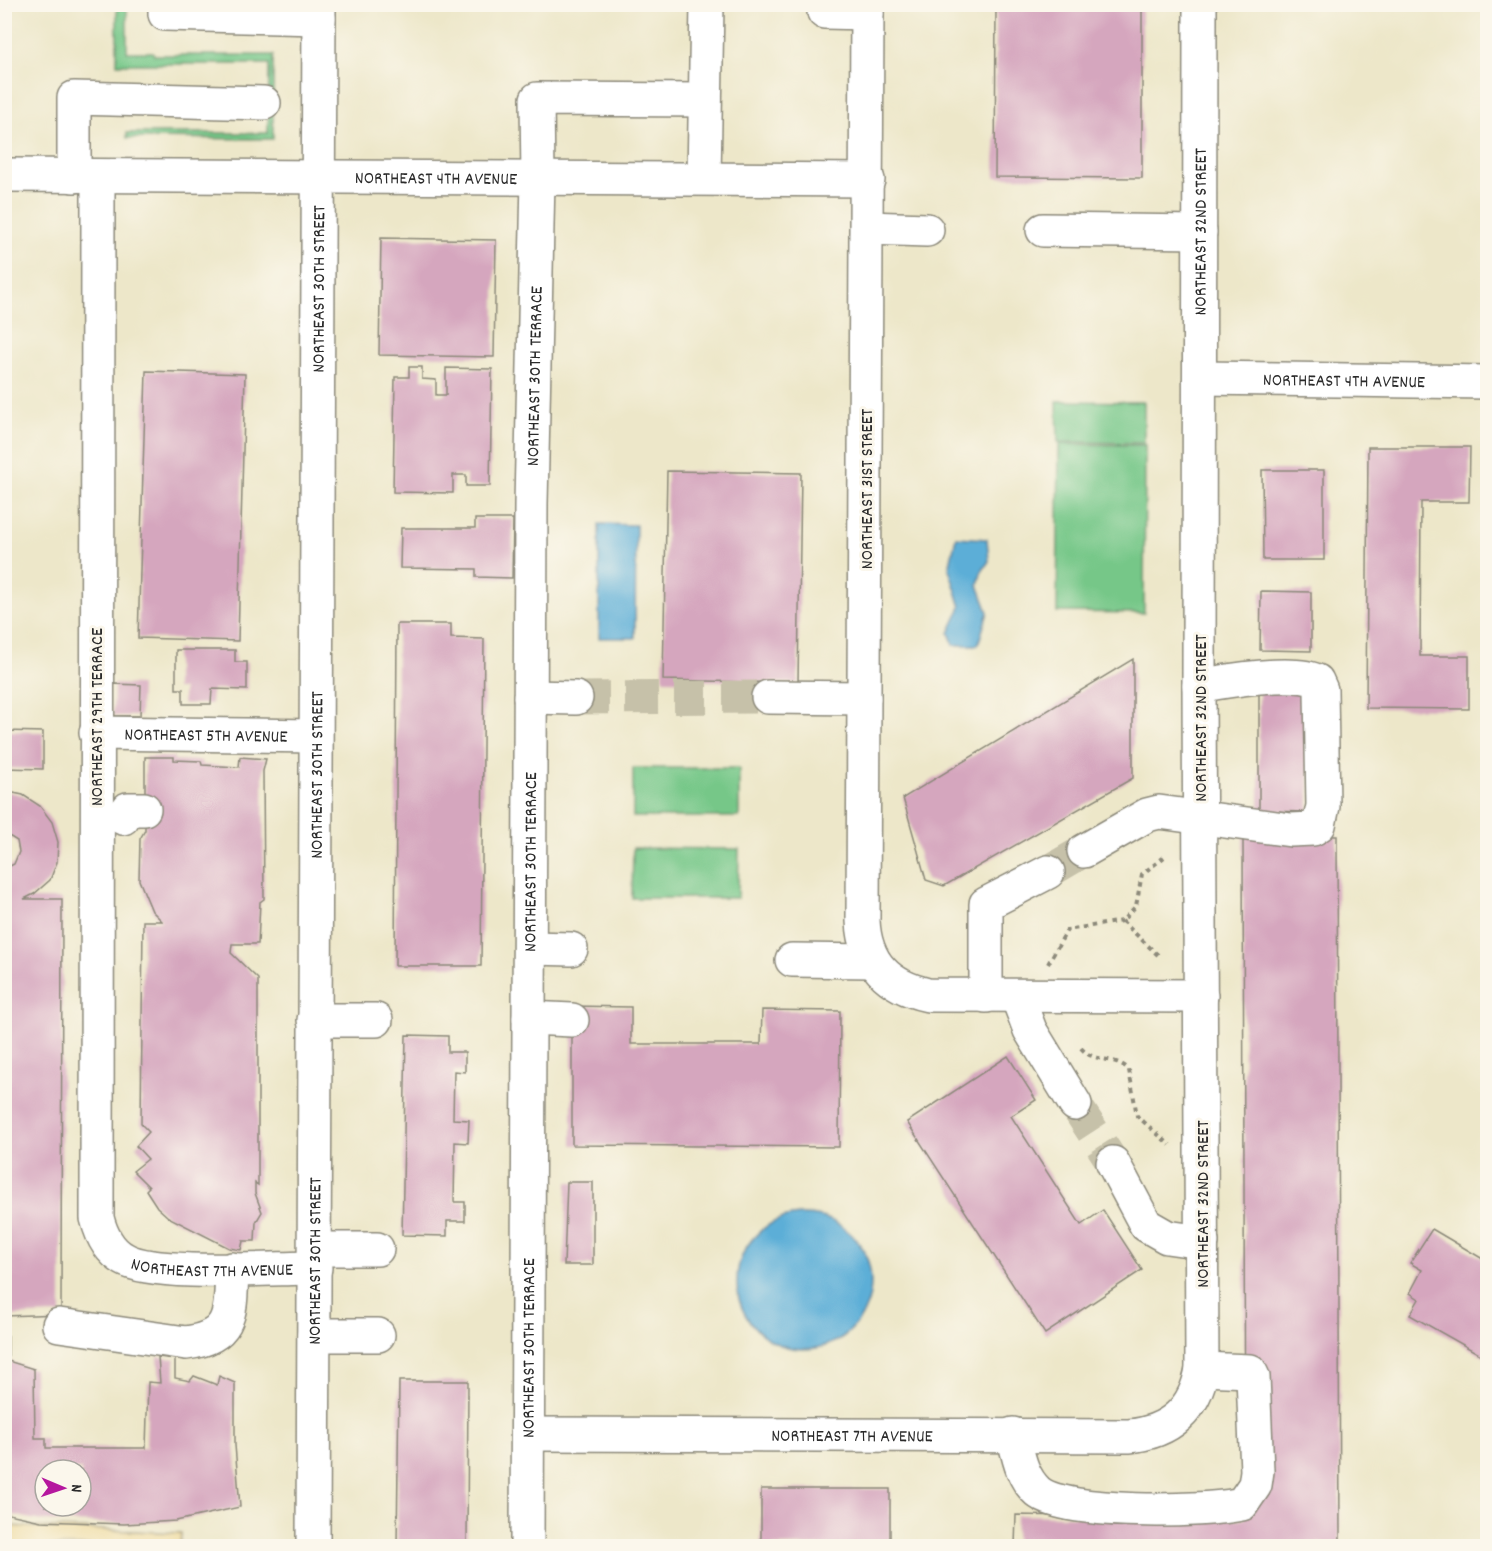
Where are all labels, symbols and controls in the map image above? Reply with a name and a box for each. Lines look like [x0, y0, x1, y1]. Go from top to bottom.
street label: NORTHEAST 32ND STREET [1190, 148, 1215, 316]
street label: NORTHEAST 4TH AVENUE [355, 167, 517, 193]
street label: NORTHEAST 30TH STREET [308, 205, 333, 373]
street label: NORTHEAST 30TH TERRACE [522, 286, 551, 466]
street label: NORTHEAST 4TH AVENUE [1263, 369, 1425, 396]
street label: NORTHEAST 31ST STREET [856, 409, 881, 569]
street label: NORTHEAST 29TH TERRACE [86, 628, 111, 806]
street label: NORTHEAST 32ND STREET [1190, 634, 1215, 802]
street label: NORTHEAST 30TH STREET [306, 691, 331, 859]
street label: NORTHEAST 5TH AVENUE [124, 723, 288, 751]
street label: NORTHEAST 30TH TERRACE [519, 772, 545, 952]
street label: NORTHEAST 32ND STREET [1192, 1120, 1217, 1288]
street label: NORTHEAST 30TH STREET [304, 1177, 329, 1345]
street label: NORTHEAST 7TH AVENUE [128, 1253, 294, 1285]
street label: NORTHEAST 30TH TERRACE [517, 1258, 543, 1438]
street label: NORTHEAST 7TH AVENUE [771, 1425, 933, 1450]
north arrow [33, 1458, 93, 1518]
text: N [64, 1484, 87, 1493]

